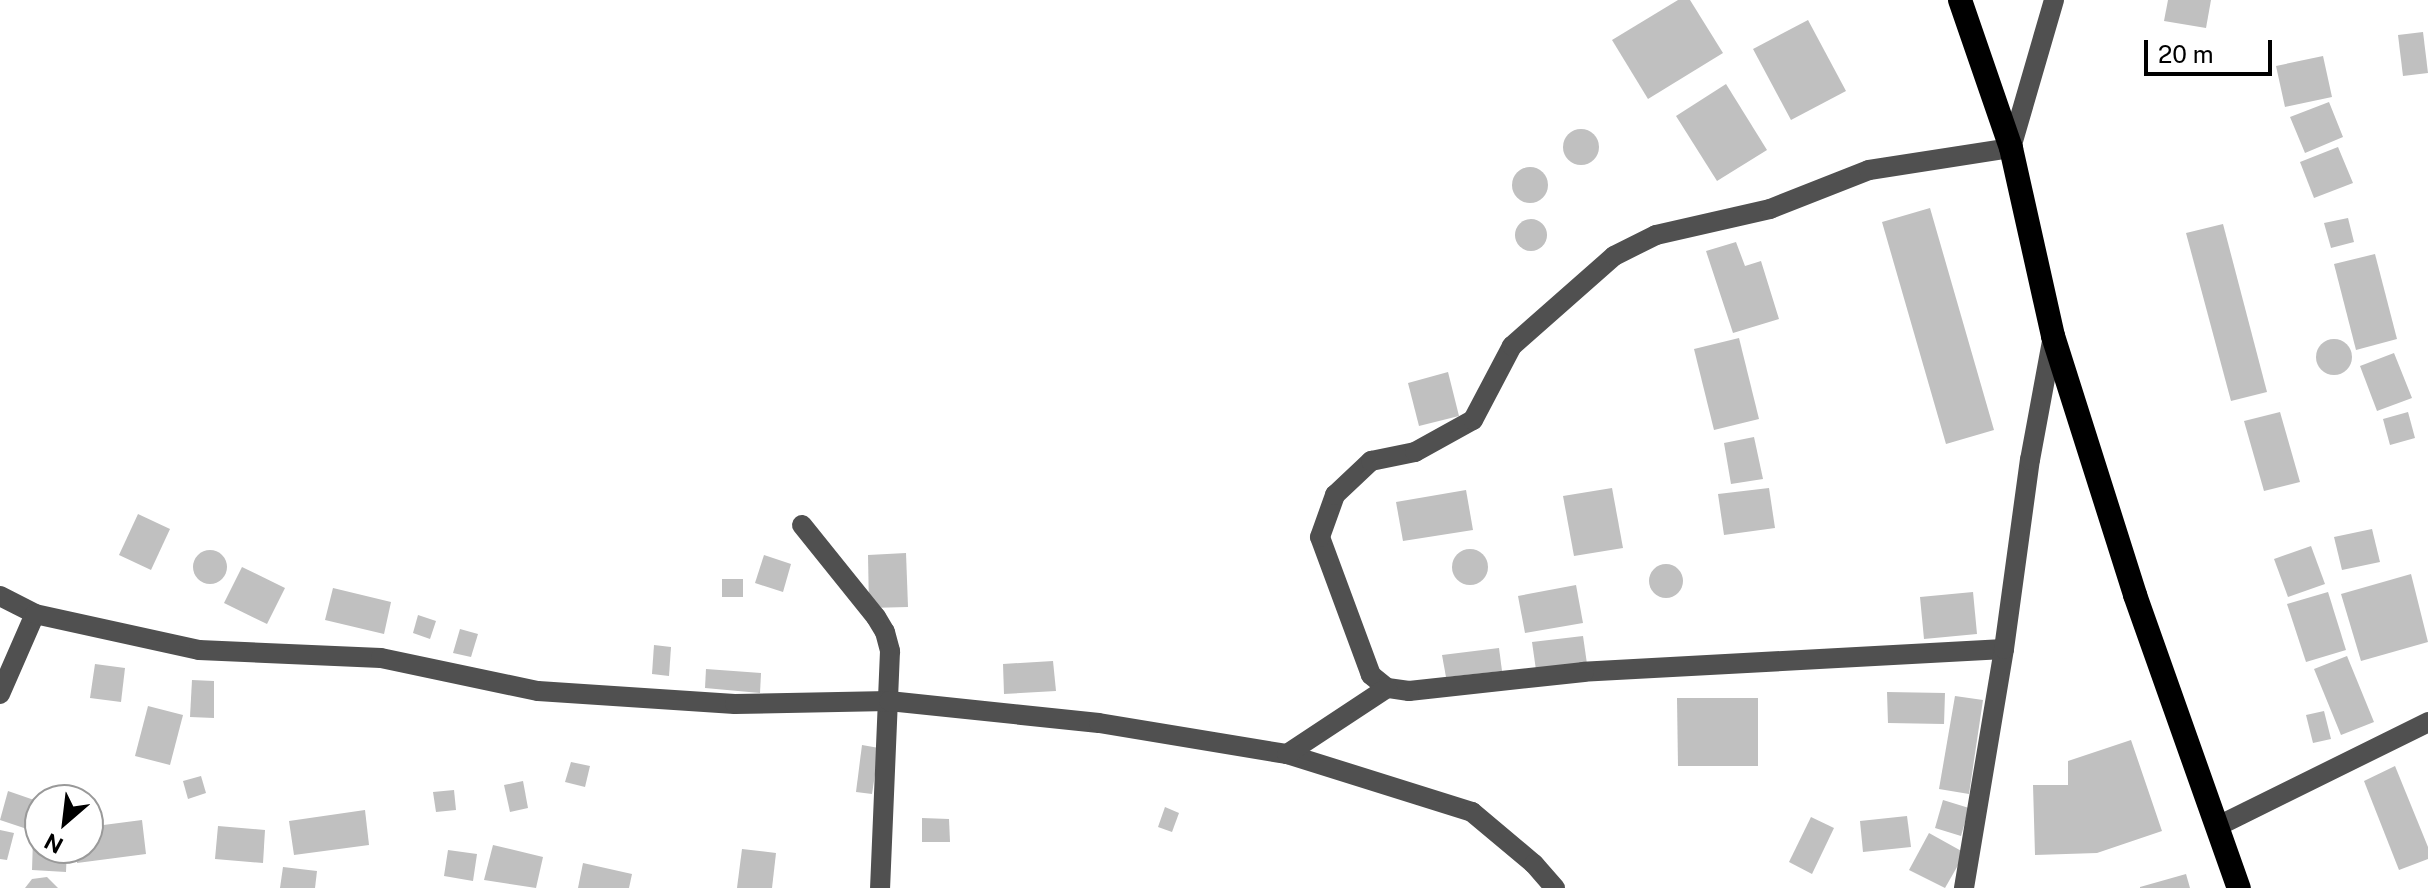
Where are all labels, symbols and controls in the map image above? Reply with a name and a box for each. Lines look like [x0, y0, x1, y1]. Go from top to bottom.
scale bar [2148, 24, 2276, 74]
text: 20 m [2158, 40, 2214, 68]
north arrow [24, 784, 104, 864]
text: N [40, 828, 67, 859]

